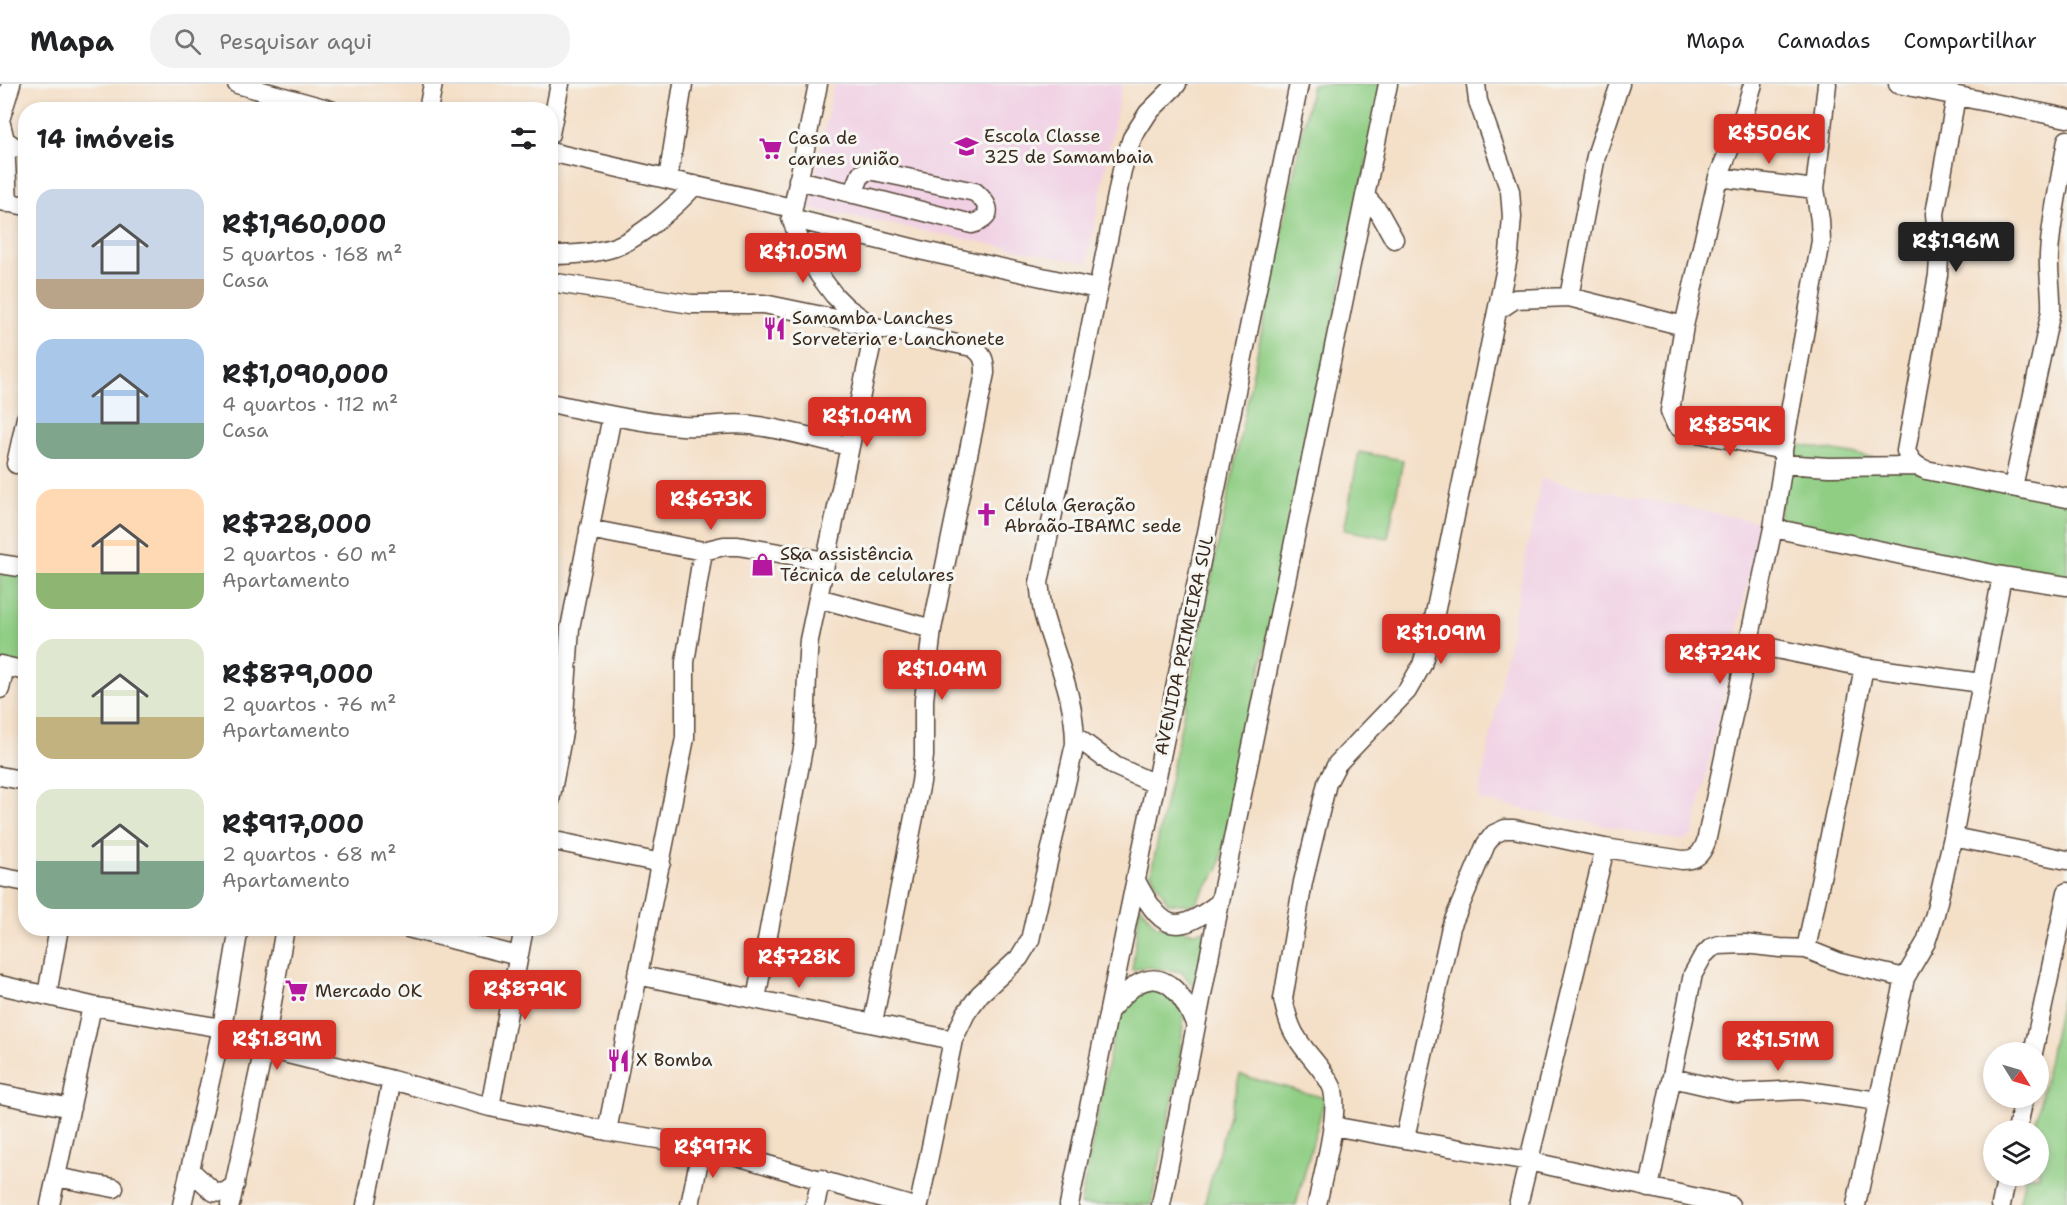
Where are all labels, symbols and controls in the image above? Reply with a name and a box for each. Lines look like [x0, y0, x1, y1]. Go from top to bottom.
search box [150, 14, 570, 68]
text: Mapa [30, 22, 114, 60]
icon: search [171, 25, 204, 58]
text: Pesquisar aqui [219, 27, 372, 56]
text: Mapa [1686, 27, 1744, 55]
text: Camadas [1777, 27, 1871, 55]
text: Compartilhar [1904, 27, 2037, 55]
pin: R$506K [1720, 114, 1818, 165]
text: R$506K [1728, 120, 1810, 146]
text: 14 imóveis [36, 121, 175, 156]
icon: filters [507, 122, 540, 155]
place label: Escola Classe 325 de Samambaia [984, 124, 1153, 169]
place label: Casa de carnes união [788, 126, 899, 171]
school or university icon: Escola Classe 325 de Samambaia [953, 133, 979, 159]
supermarket icon: Casa de carnes união [757, 135, 783, 161]
text: R$1,960,000 [222, 206, 386, 241]
icon: home [84, 213, 156, 285]
pin: R$1.96M [1901, 222, 2011, 273]
text: R$1.96M [1912, 228, 2000, 254]
pin: R$1.05M [748, 233, 858, 284]
text: R$1.05M [759, 239, 847, 265]
text: 5 quartos · 168 m² [222, 241, 402, 267]
text: Casa [222, 267, 268, 293]
place label: Samamba Lanches Sorveteria e Lanchonete [792, 306, 1005, 351]
restaurant icon: Samamba Lanches Sorveteria e Lanchonete [761, 315, 787, 341]
text: R$1,090,000 [222, 356, 389, 391]
icon: home [84, 363, 156, 435]
text: 4 quartos · 112 m² [222, 391, 398, 417]
pin: R$1.04M [812, 397, 922, 448]
text: R$1.04M [822, 403, 912, 429]
pin: R$859K [1681, 406, 1779, 457]
text: R$859K [1689, 412, 1771, 438]
text: Casa [222, 417, 268, 443]
pin: R$673K [662, 480, 760, 531]
text: R$673K [670, 486, 752, 512]
place label: Célula Geração Abraão-IBAMC sede [1004, 493, 1182, 538]
church icon: Célula Geração Abraão-IBAMC sede [973, 502, 999, 528]
text: R$728,000 [222, 506, 372, 541]
icon: home [84, 513, 156, 585]
street label: AVENIDA PRIMEIRA SUL [1149, 533, 1219, 757]
text: 2 quartos · 60 m² [222, 541, 397, 567]
place label: S&a assistência Técnica de celulares [780, 542, 954, 587]
shop icon: S&a assistência Técnica de celulares [749, 551, 775, 577]
text: Apartamento [222, 567, 350, 593]
pin: R$1.09M [1386, 614, 1496, 665]
text: R$1.09M [1396, 620, 1486, 646]
pin: R$724K [1671, 634, 1769, 685]
text: R$724K [1679, 640, 1761, 666]
pin: R$1.04M [887, 650, 997, 701]
text: R$879,000 [222, 656, 374, 691]
text: R$1.04M [897, 656, 987, 682]
icon: home [84, 663, 156, 735]
text: 2 quartos · 76 m² [222, 691, 396, 717]
text: Apartamento [222, 717, 350, 743]
text: R$917,000 [222, 806, 364, 841]
icon: home [84, 813, 156, 885]
text: 2 quartos · 68 m² [222, 841, 396, 867]
text: Apartamento [222, 867, 350, 893]
pin: R$728K [750, 938, 848, 989]
text: R$728K [758, 944, 840, 970]
pin: R$879K [476, 970, 574, 1021]
text: R$879K [483, 976, 567, 1002]
supermarket icon: Mercado OK [284, 978, 310, 1004]
place label: Mercado OK [315, 979, 423, 1003]
pin: R$1.89M [222, 1020, 332, 1071]
pin: R$1.51M [1723, 1021, 1833, 1072]
text: R$1.89M [232, 1026, 322, 1052]
text: R$1.51M [1736, 1027, 1820, 1053]
north arrow [1983, 1042, 2049, 1108]
map controls [1983, 1042, 2049, 1186]
restaurant icon: X Bomba [605, 1047, 631, 1073]
place label: X Bomba [636, 1048, 712, 1072]
button: layers [1983, 1120, 2049, 1186]
pin: R$917K [664, 1128, 762, 1179]
text: R$917K [674, 1134, 752, 1160]

